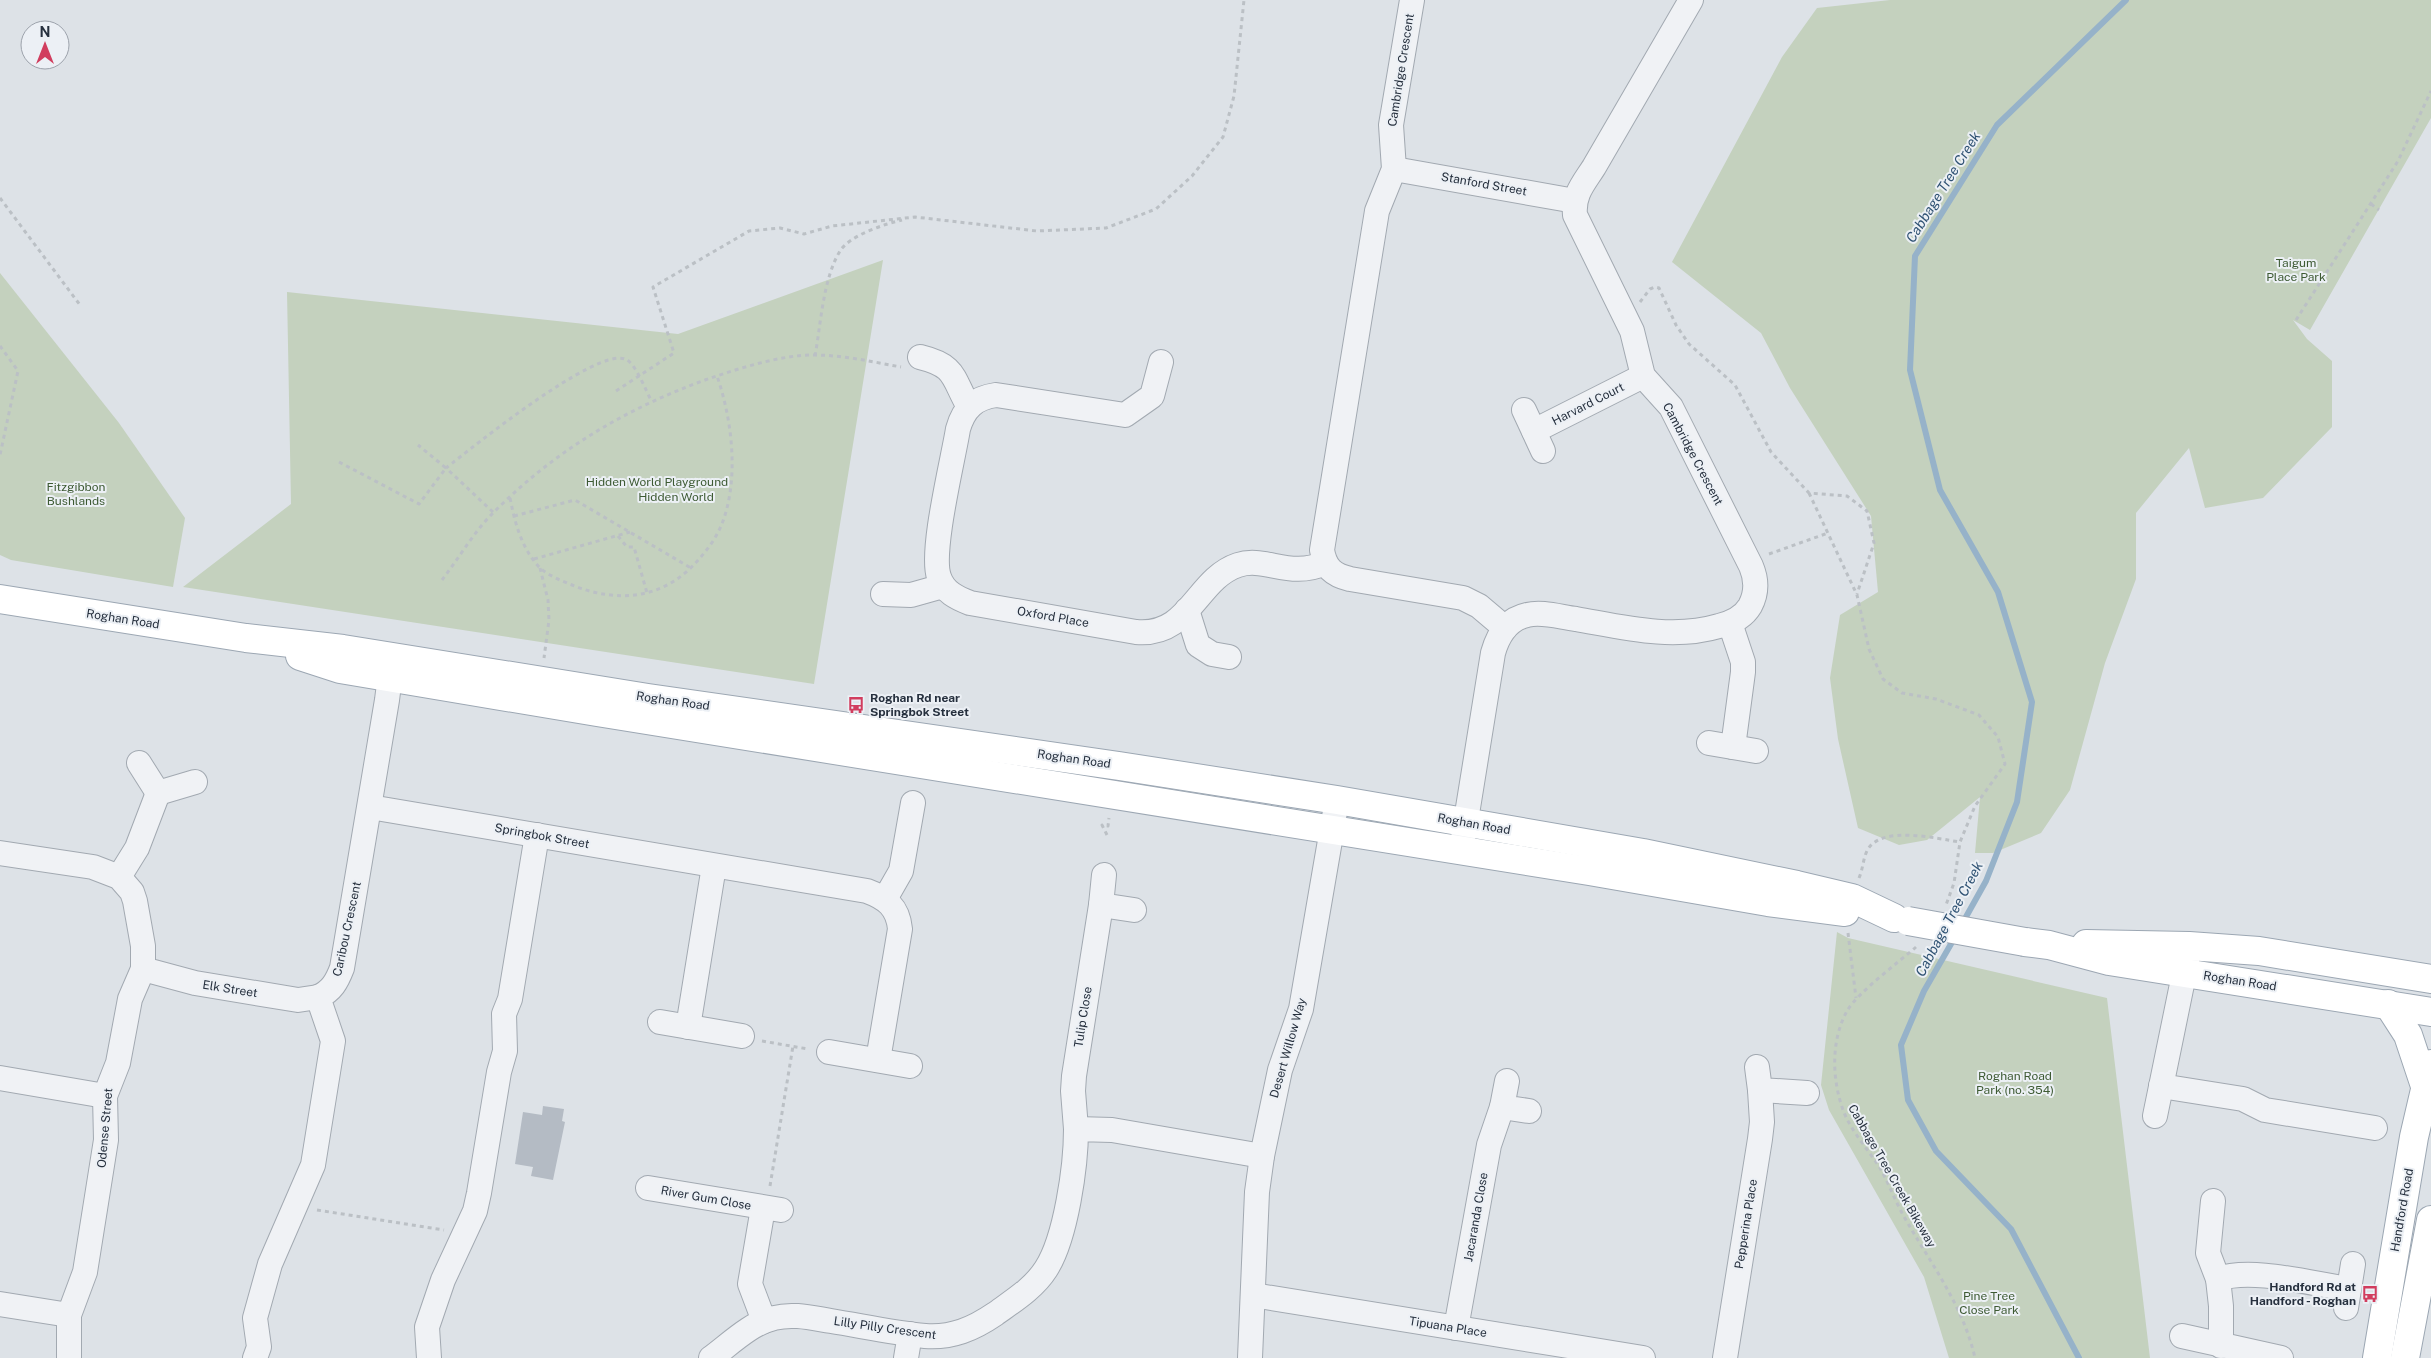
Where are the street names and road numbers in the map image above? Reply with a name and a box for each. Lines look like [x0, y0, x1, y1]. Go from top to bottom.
street label: Cambridge Crescent [1385, 12, 1417, 128]
street label: Stanford Street [1440, 170, 1528, 199]
street label: Harvard Court [1550, 380, 1627, 428]
street label: Cambridge Crescent [1660, 400, 1726, 508]
street label: Oxford Place [1016, 604, 1090, 630]
street label: Roghan Road [85, 606, 161, 632]
street label: Roghan Road [635, 689, 711, 713]
street label: Roghan Road [1036, 747, 1112, 771]
street label: Roghan Road [1436, 811, 1512, 837]
street label: Springbok Street [494, 821, 591, 851]
street label: Caribou Crescent [330, 880, 364, 978]
street label: Roghan Road [2202, 968, 2278, 994]
street label: Elk Street [201, 978, 259, 1000]
street label: Tulip Close [1071, 985, 1095, 1048]
street label: Desert Willow Way [1267, 996, 1309, 1100]
street label: Odense Street [95, 1087, 116, 1169]
street label: Cabbage Tree Creek Bikeway [1845, 1102, 1939, 1250]
street label: Handford Road [2388, 1167, 2416, 1253]
street label: Jacaranda Close [1461, 1171, 1491, 1263]
street label: Pepperina Place [1732, 1178, 1760, 1270]
street label: River Gum Close [660, 1183, 753, 1213]
street label: Lilly Pilly Crescent [833, 1314, 937, 1342]
street label: Tipuana Place [1408, 1314, 1488, 1340]

